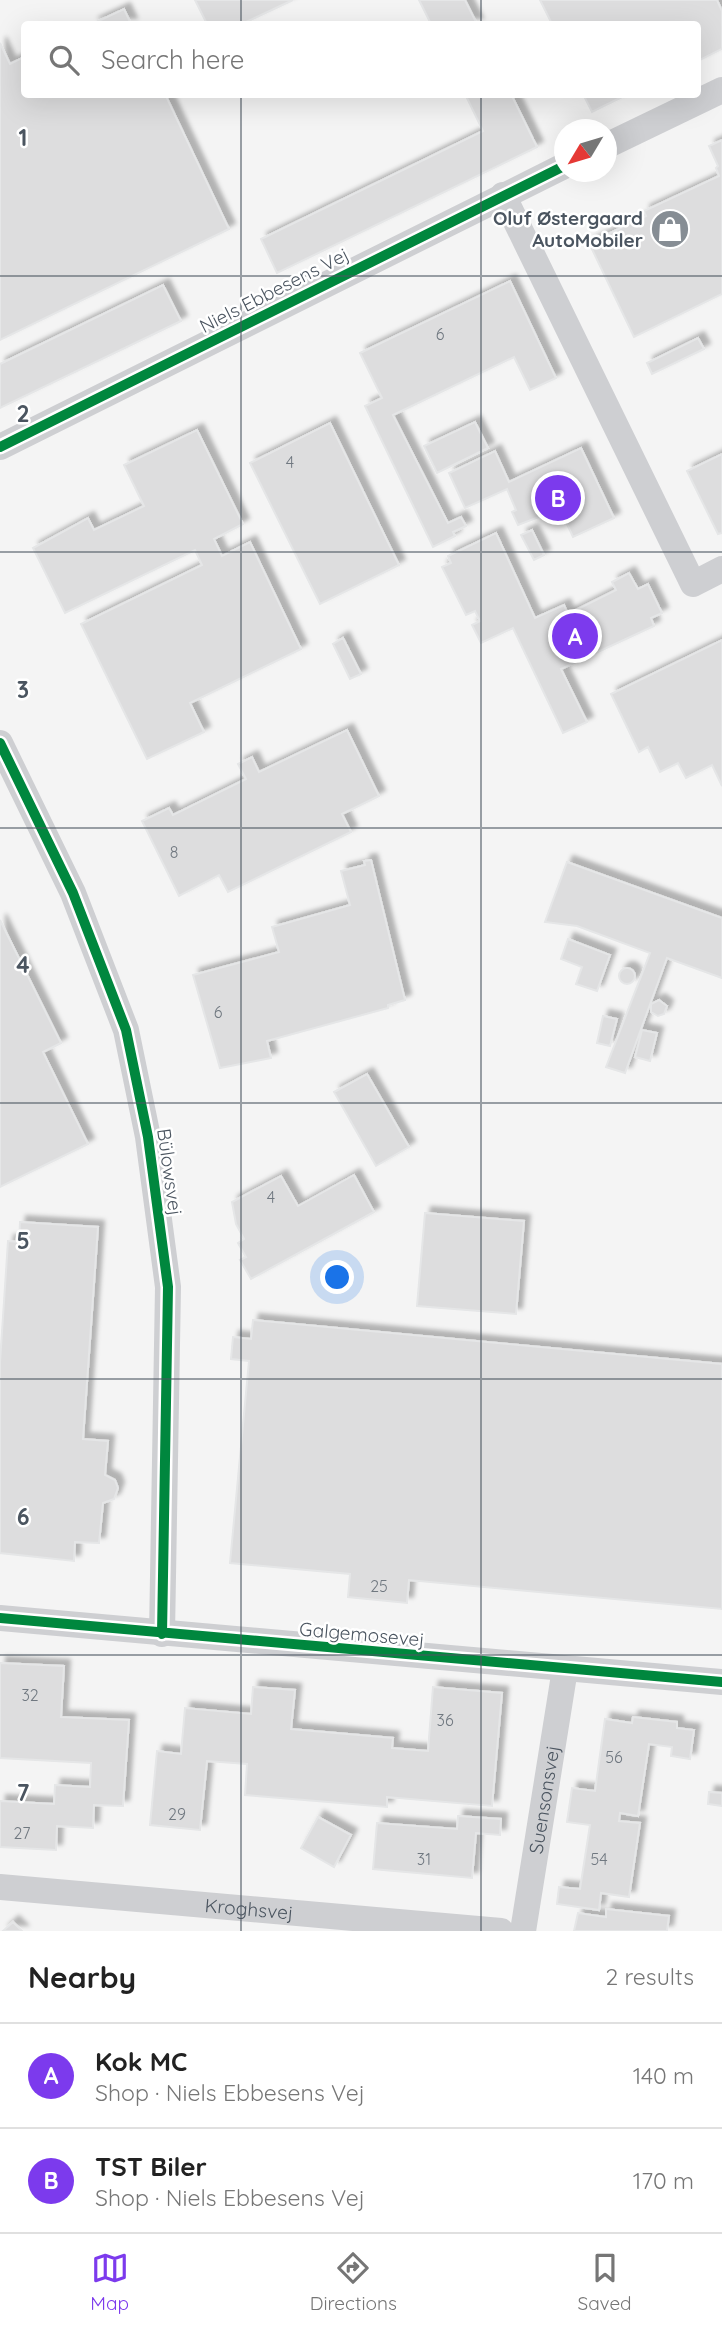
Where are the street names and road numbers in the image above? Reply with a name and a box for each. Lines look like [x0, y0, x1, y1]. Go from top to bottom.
street label: Niels Ebbesens Vej [195, 242, 353, 338]
street label: Bülowsvej [152, 1127, 188, 1217]
street label: Galgemosevej [298, 1617, 426, 1651]
street label: Suensonsvej [524, 1744, 565, 1856]
street label: Kroghsvej [204, 1893, 294, 1925]

